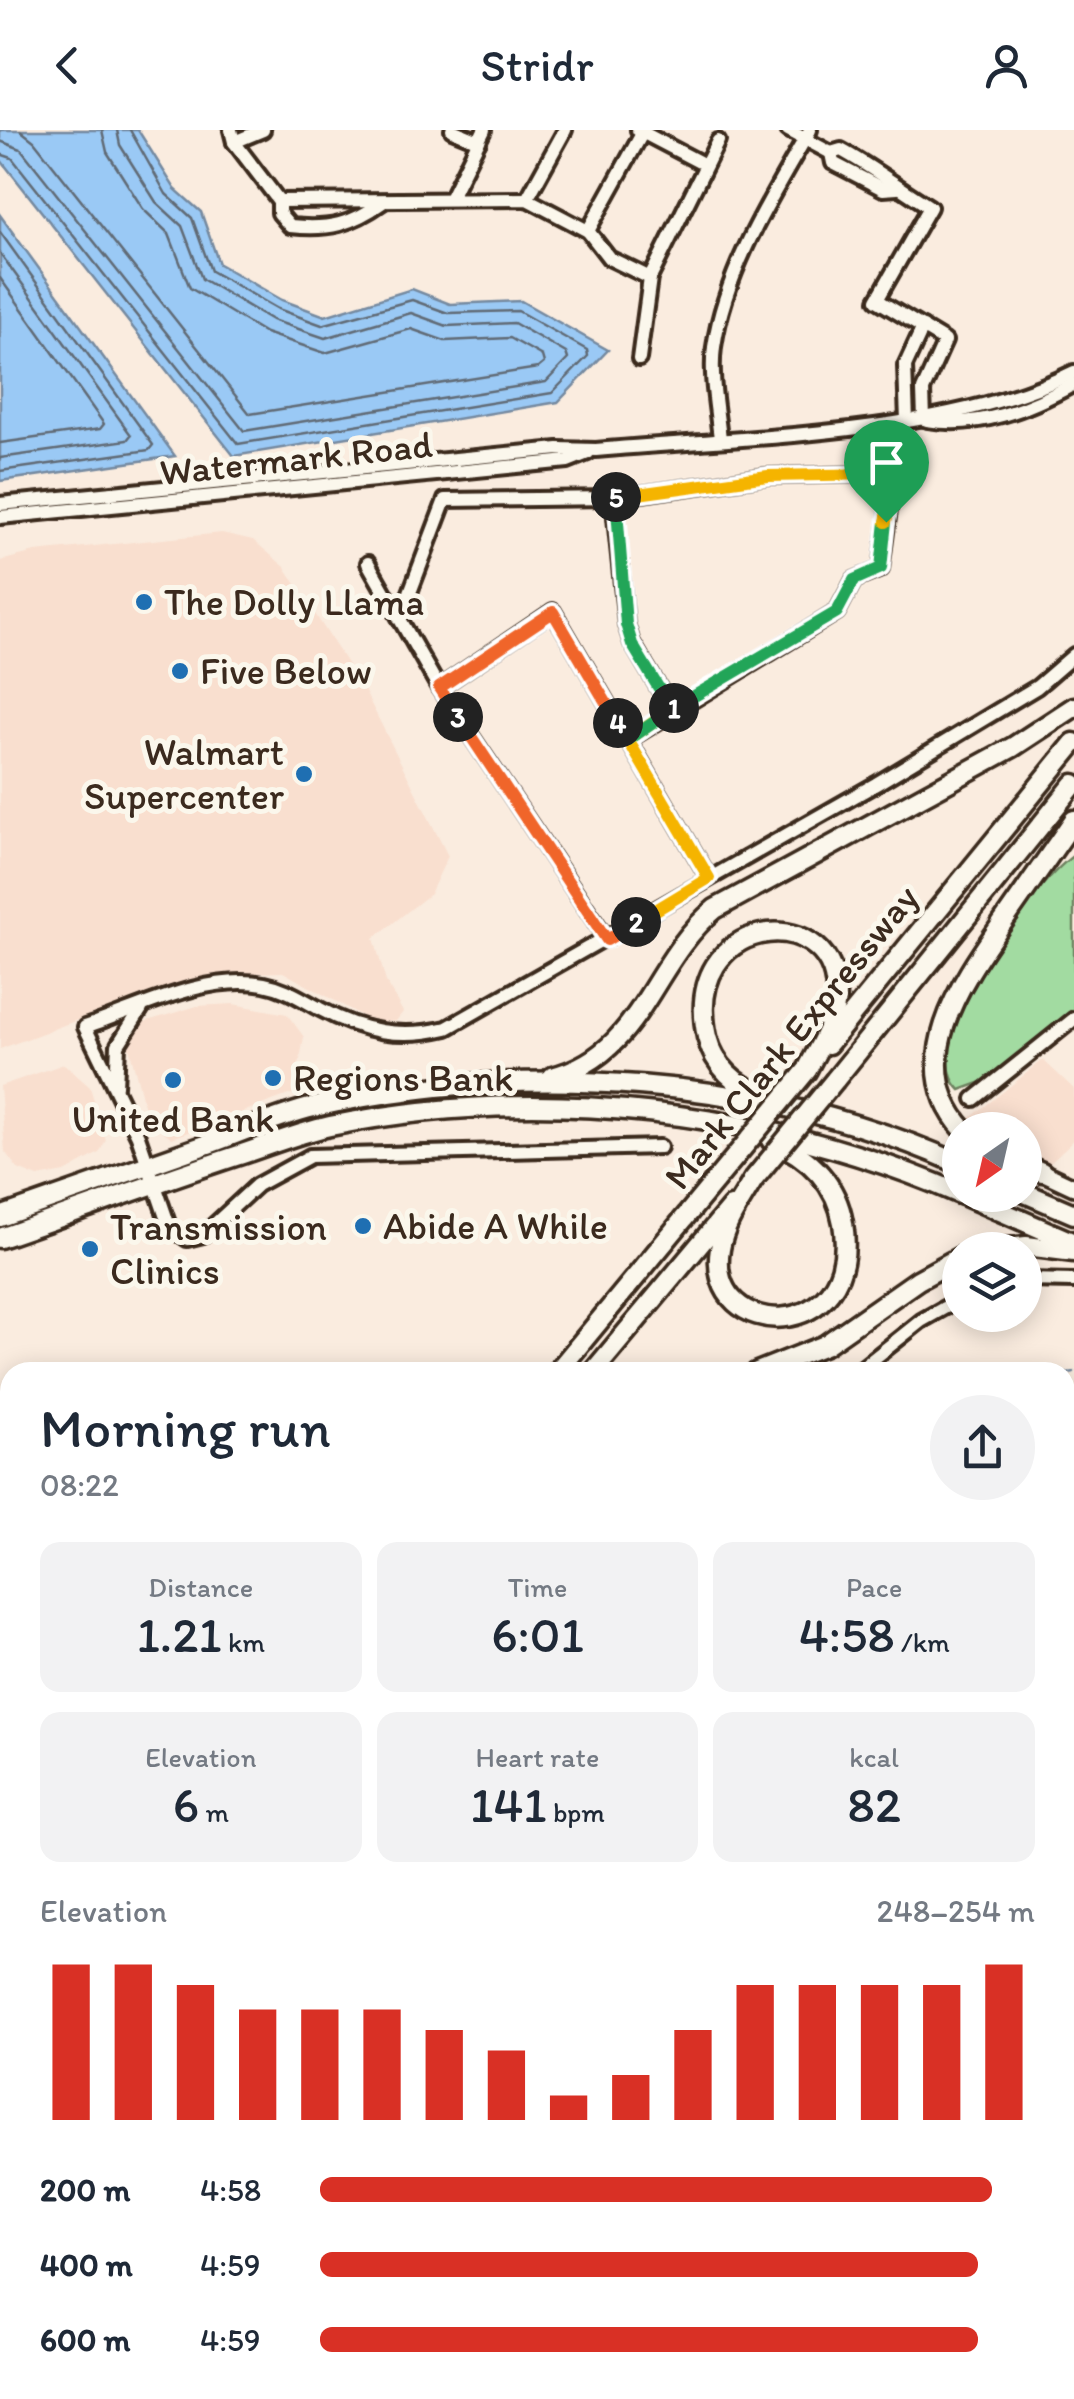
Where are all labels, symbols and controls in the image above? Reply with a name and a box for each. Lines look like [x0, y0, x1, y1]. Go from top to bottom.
icon: back [40, 38, 95, 93]
text: Stridr [480, 38, 594, 92]
icon: person [979, 38, 1034, 93]
pin [844, 420, 929, 523]
street label: Watermark Road [158, 421, 435, 495]
icon: arrive [859, 435, 914, 490]
pin: 5 [591, 472, 641, 522]
text: 5 [609, 480, 623, 514]
place label: The Dolly Llama [164, 579, 424, 625]
marker: The Dolly Llama [133, 591, 155, 613]
place label: Five Below [200, 648, 372, 694]
marker: Five Below [169, 660, 191, 682]
pin: 1 [649, 683, 699, 733]
text: 1 [668, 691, 681, 725]
pin: 3 [433, 692, 483, 742]
pin: 4 [593, 698, 643, 748]
text: 3 [450, 700, 466, 734]
text: 4 [610, 706, 626, 740]
place label: Walmart Supercenter [84, 729, 284, 819]
marker: Walmart Supercenter [293, 763, 315, 785]
street label: Mark Clark Expressway [654, 875, 928, 1199]
pin: 2 [611, 897, 661, 947]
text: 2 [629, 905, 643, 939]
place label: Regions Bank [293, 1055, 513, 1101]
marker: Regions Bank [262, 1067, 284, 1089]
marker: United Bank [162, 1069, 184, 1091]
place label: United Bank [72, 1096, 275, 1142]
north arrow [942, 1112, 1042, 1212]
map controls [942, 1112, 1042, 1332]
place label: Abide A While [383, 1203, 608, 1249]
place label: Transmission Clinics [110, 1204, 327, 1294]
marker: Abide A While [352, 1215, 374, 1237]
button: layers [942, 1232, 1042, 1332]
marker: Transmission Clinics [79, 1238, 101, 1260]
text: Morning run [40, 1395, 331, 1461]
button: share [930, 1395, 1035, 1500]
text: 08:22 [40, 1466, 119, 1504]
text: Distance [148, 1570, 253, 1604]
text: Time [508, 1570, 567, 1604]
text: Pace [846, 1570, 902, 1604]
text: 1.21 [137, 1604, 222, 1665]
text: 6:01 [491, 1604, 584, 1665]
text: 4:58 [799, 1604, 895, 1665]
text: km [222, 1625, 265, 1659]
text: /km [895, 1625, 950, 1659]
text: Elevation [145, 1740, 256, 1774]
text: Heart rate [476, 1740, 599, 1774]
text: kcal [849, 1740, 899, 1774]
text: 6 [173, 1774, 199, 1835]
text: 141 [470, 1774, 547, 1835]
text: 82 [847, 1774, 901, 1835]
text: m [199, 1795, 229, 1829]
text: bpm [547, 1795, 605, 1829]
text: Elevation [40, 1892, 167, 1930]
text: 248–254 m [877, 1892, 1035, 1930]
text: 200 m [40, 2171, 130, 2209]
text: 4:58 [200, 2171, 261, 2209]
text: 400 m [40, 2246, 133, 2284]
text: 4:59 [200, 2246, 261, 2284]
text: 600 m [40, 2321, 130, 2359]
text: 4:59 [200, 2321, 261, 2359]

